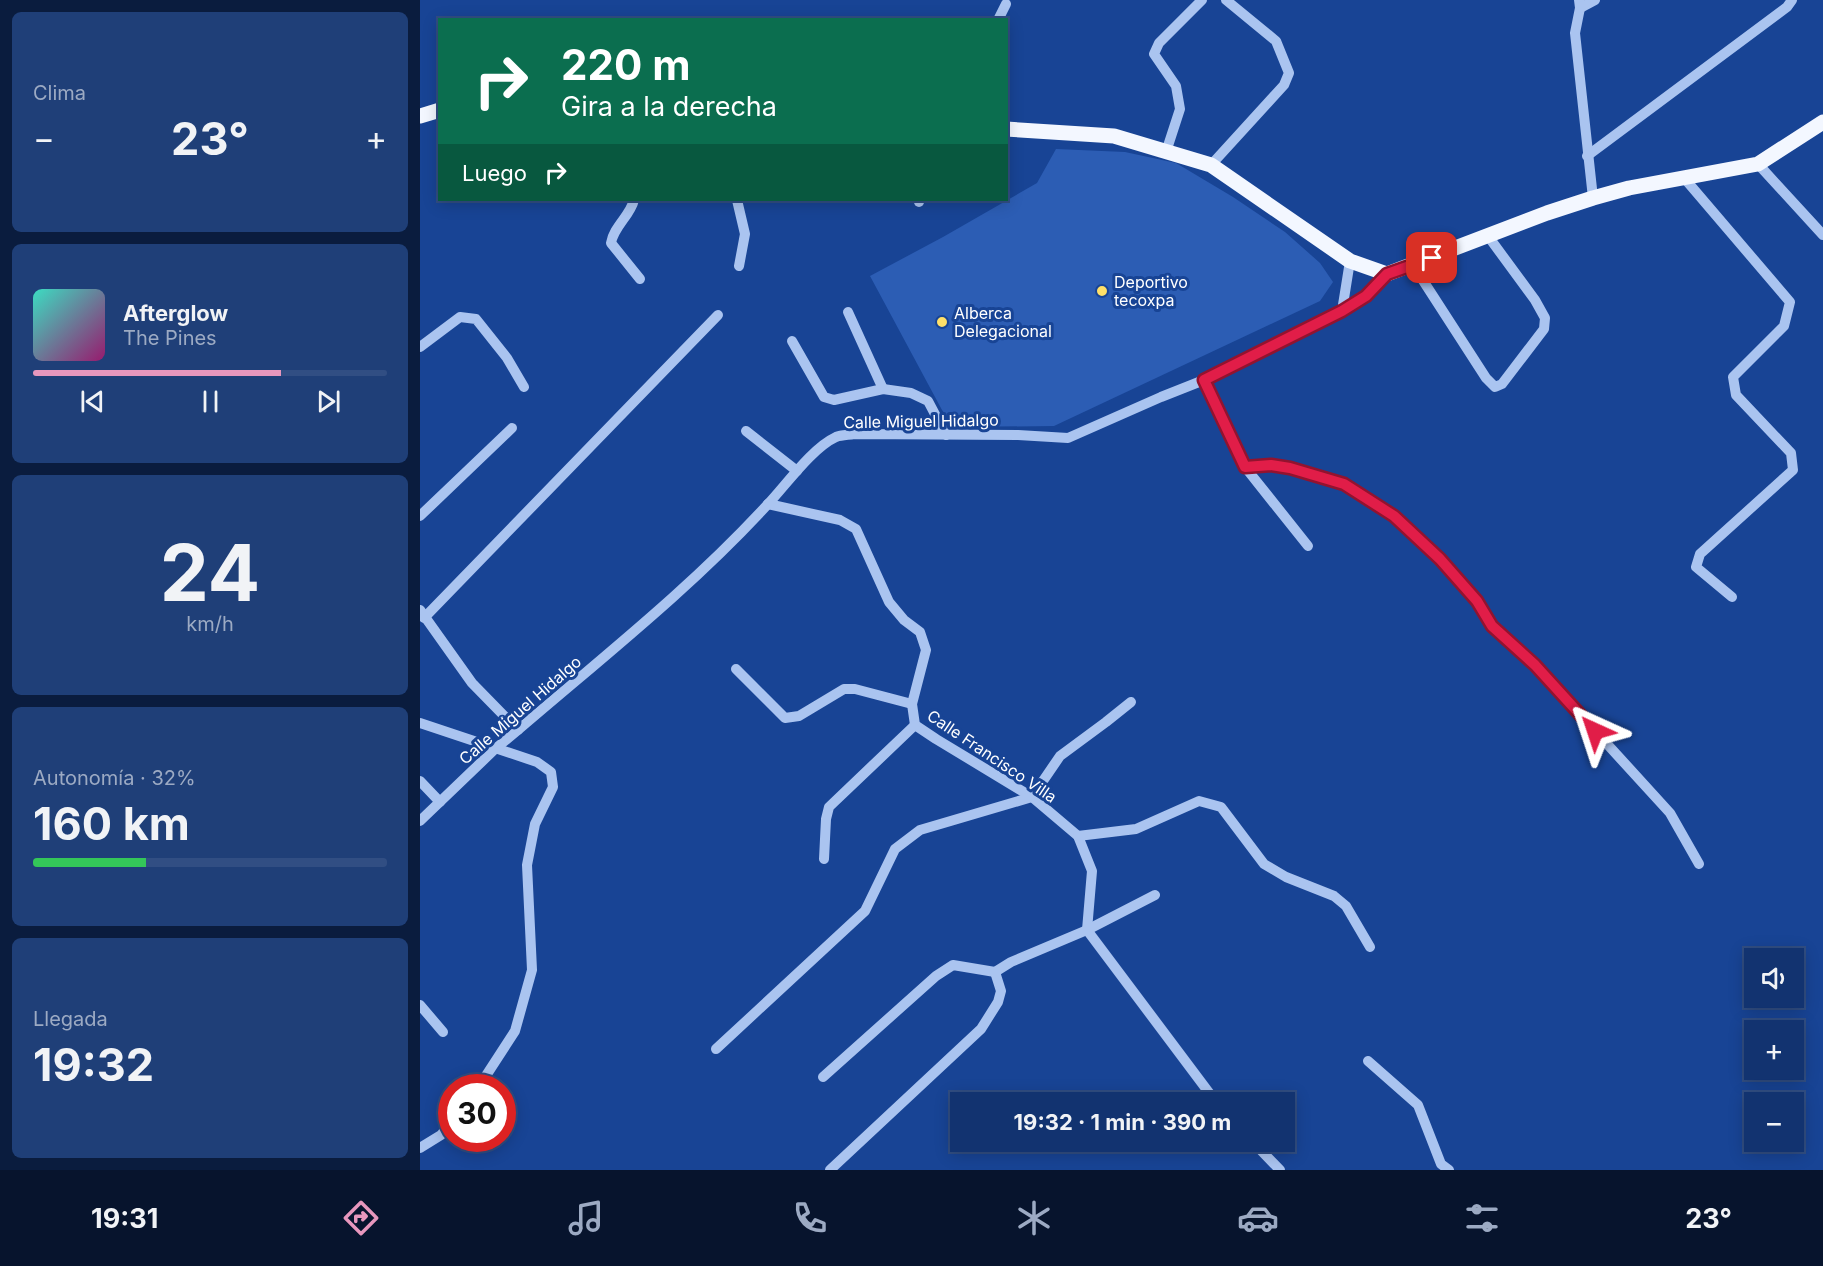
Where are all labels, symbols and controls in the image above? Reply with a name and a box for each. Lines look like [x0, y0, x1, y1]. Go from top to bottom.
text: 220 m [561, 39, 691, 90]
icon: right [462, 42, 540, 120]
text: Clima [33, 81, 86, 105]
text: Gira a la derecha [561, 90, 777, 123]
text: 23° [171, 111, 249, 166]
text: − [33, 118, 55, 158]
text: + [365, 118, 387, 158]
icon: right [539, 156, 572, 189]
text: Luego [462, 160, 527, 186]
pin [1406, 232, 1457, 283]
icon: arrive [1415, 241, 1448, 274]
place label: Deportivo tecoxpa [1114, 272, 1188, 310]
marker: Deportivo tecoxpa [1095, 284, 1109, 298]
text: Afterglow [123, 300, 228, 326]
place label: Alberca Delegacional [954, 303, 1052, 341]
marker: Alberca Delegacional [935, 315, 949, 329]
text: The Pines [123, 326, 217, 350]
icon: previous [76, 385, 109, 418]
icon: pause [194, 385, 227, 418]
icon: next [312, 385, 345, 418]
street label: Calle Miguel Hidalgo [843, 410, 999, 432]
text: 24 [160, 525, 260, 620]
text: km/h [186, 612, 234, 636]
street label: Calle Miguel Hidalgo [455, 651, 585, 769]
position arrow [1563, 699, 1627, 763]
street label: Calle Francisco Villa [923, 705, 1061, 807]
text: Autonomía · 32% [33, 766, 196, 790]
text: 160 km [33, 796, 190, 851]
map controls [1744, 948, 1804, 1152]
button: sound [1744, 948, 1804, 1008]
text: Llegada [33, 1007, 108, 1031]
button: + [1744, 1020, 1804, 1080]
text: 19:32 [33, 1037, 154, 1092]
speed limit sign: 30 [438, 1074, 516, 1152]
button: − [1744, 1092, 1804, 1152]
text: 19:32 · 1 min · 390 m [1014, 1109, 1231, 1135]
icon: directions [340, 1197, 382, 1239]
icon: music [565, 1197, 607, 1239]
icon: phone [789, 1197, 831, 1239]
icon: climate [1013, 1197, 1055, 1239]
icon: car [1237, 1197, 1279, 1239]
icon: filters [1461, 1197, 1503, 1239]
text: 19:31 [91, 1202, 158, 1235]
text: 23° [1685, 1202, 1732, 1235]

